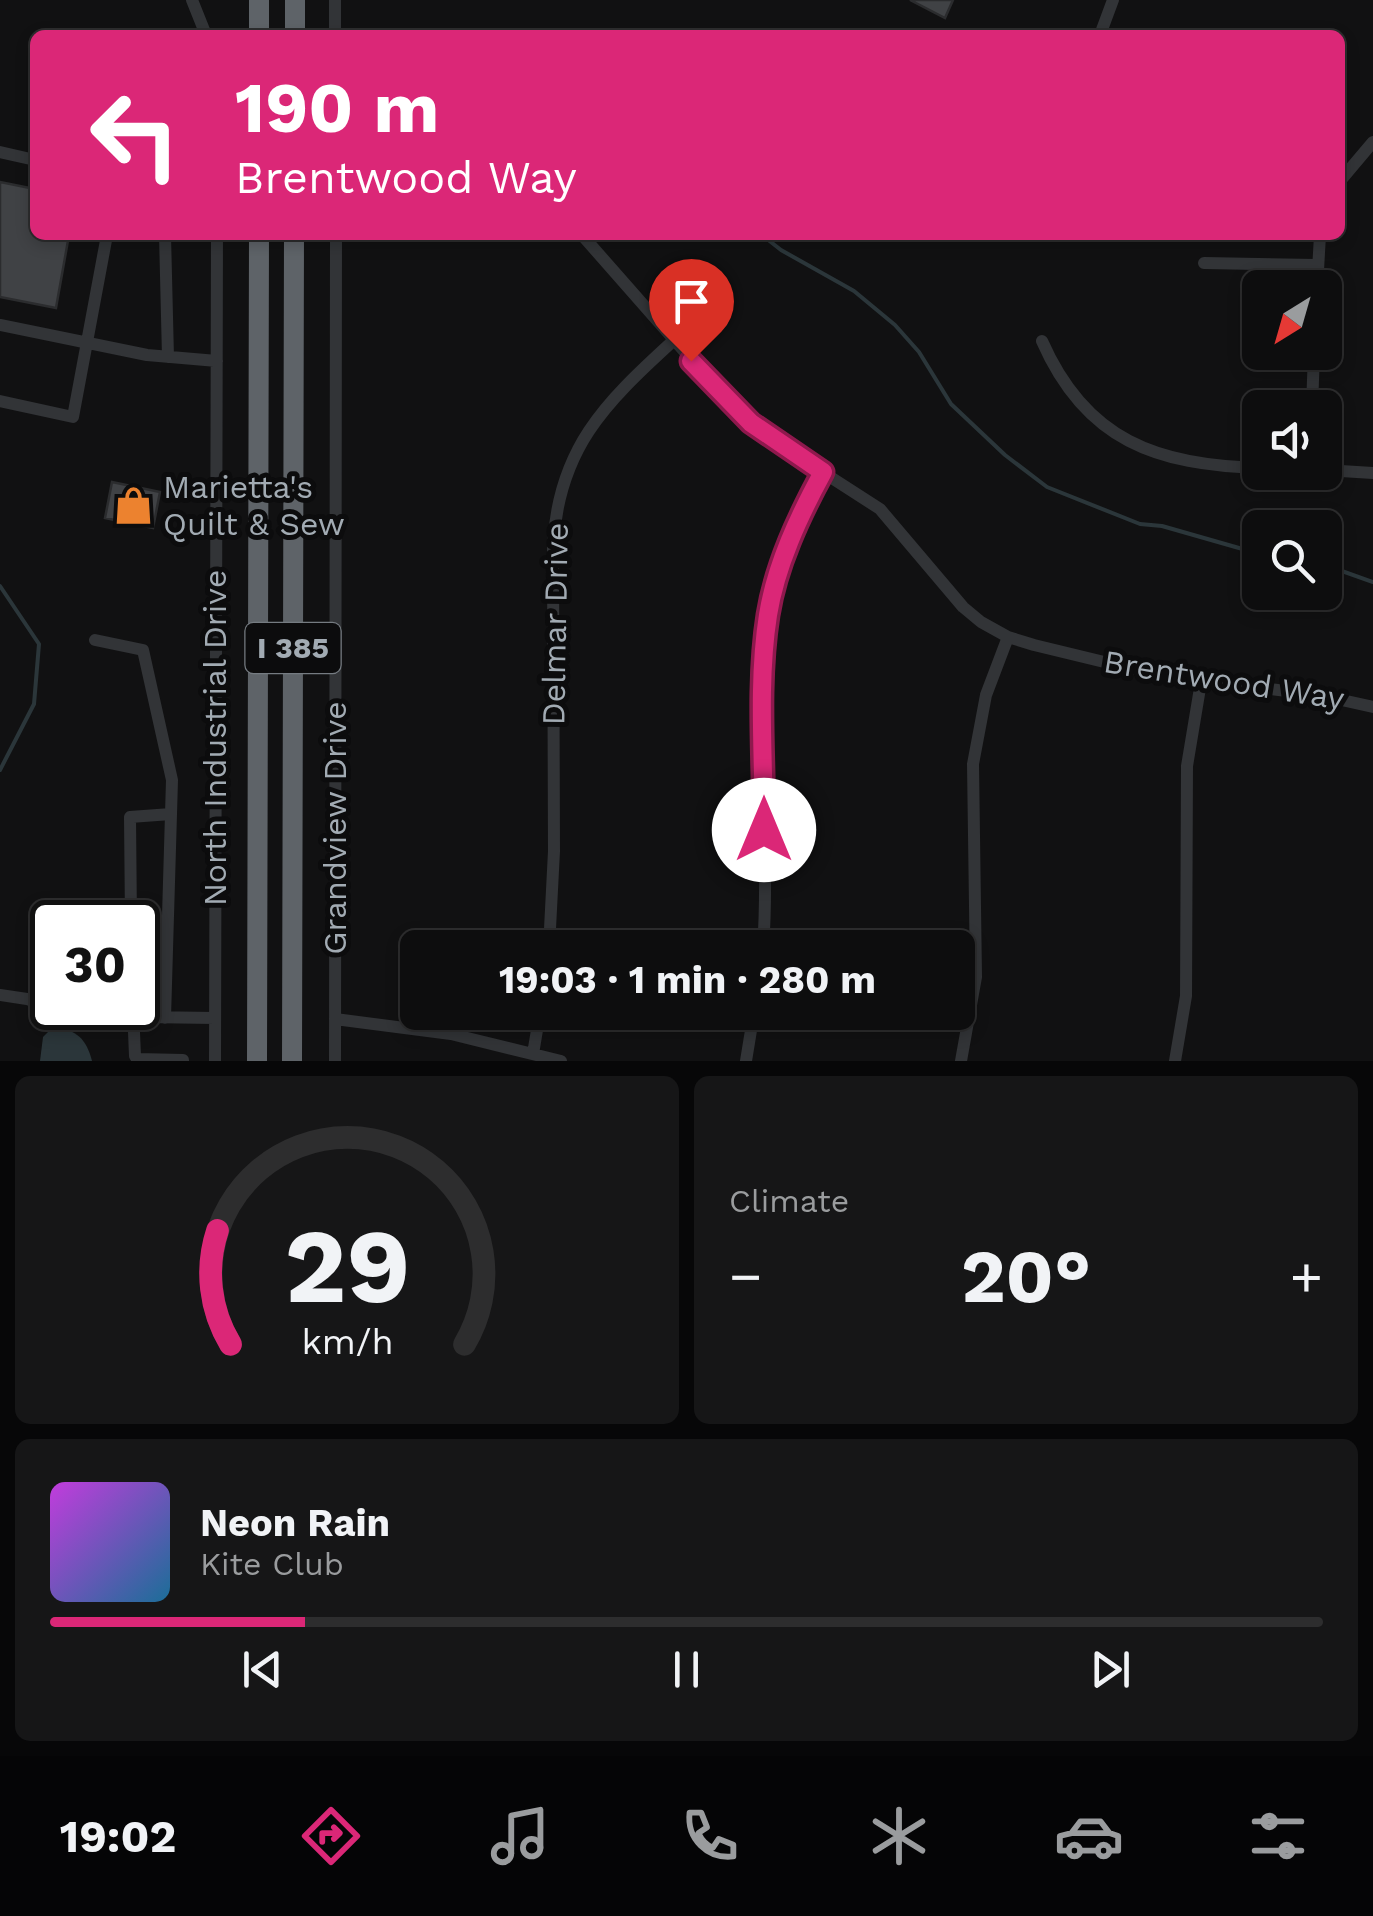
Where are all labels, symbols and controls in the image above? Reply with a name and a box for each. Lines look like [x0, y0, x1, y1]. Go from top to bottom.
text: 190 m [235, 67, 439, 149]
icon: left [70, 70, 200, 200]
text: Brentwood Way [235, 151, 577, 204]
pin [649, 259, 734, 362]
north arrow [1242, 270, 1342, 370]
map controls [1242, 270, 1342, 610]
icon: arrive [664, 274, 719, 329]
button: sound [1242, 390, 1342, 490]
place label: Marietta's Quilt & Sew [163, 468, 345, 543]
shop icon: Marietta's Quilt & Sew [112, 484, 154, 526]
button: search [1242, 510, 1342, 610]
street label: Delmar Drive [534, 522, 576, 726]
street label: North Industrial Drive [196, 570, 234, 906]
road number: I 385 [246, 623, 340, 673]
street label: Brentwood Way [1101, 642, 1347, 718]
street label: Grandview Drive [316, 701, 354, 955]
position arrow [712, 778, 816, 882]
speed limit sign: 30 [30, 900, 160, 1030]
text: 19:03 · 1 min · 280 m [499, 958, 876, 1002]
text: Climate [729, 1182, 849, 1220]
text: 29 [284, 1205, 410, 1327]
text: 20° [961, 1232, 1091, 1320]
text: − [729, 1244, 762, 1308]
text: + [1290, 1244, 1323, 1308]
text: km/h [301, 1321, 393, 1363]
text: Neon Rain [200, 1501, 390, 1545]
text: Kite Club [200, 1545, 344, 1583]
icon: previous [235, 1642, 290, 1697]
icon: pause [659, 1642, 714, 1697]
icon: next [1083, 1642, 1138, 1697]
icon: directions [296, 1801, 366, 1871]
icon: music [485, 1801, 555, 1871]
icon: phone [675, 1801, 745, 1871]
icon: climate [864, 1801, 934, 1871]
icon: car [1054, 1801, 1124, 1871]
icon: filters [1243, 1801, 1313, 1871]
text: 19:02 [60, 1810, 176, 1863]

